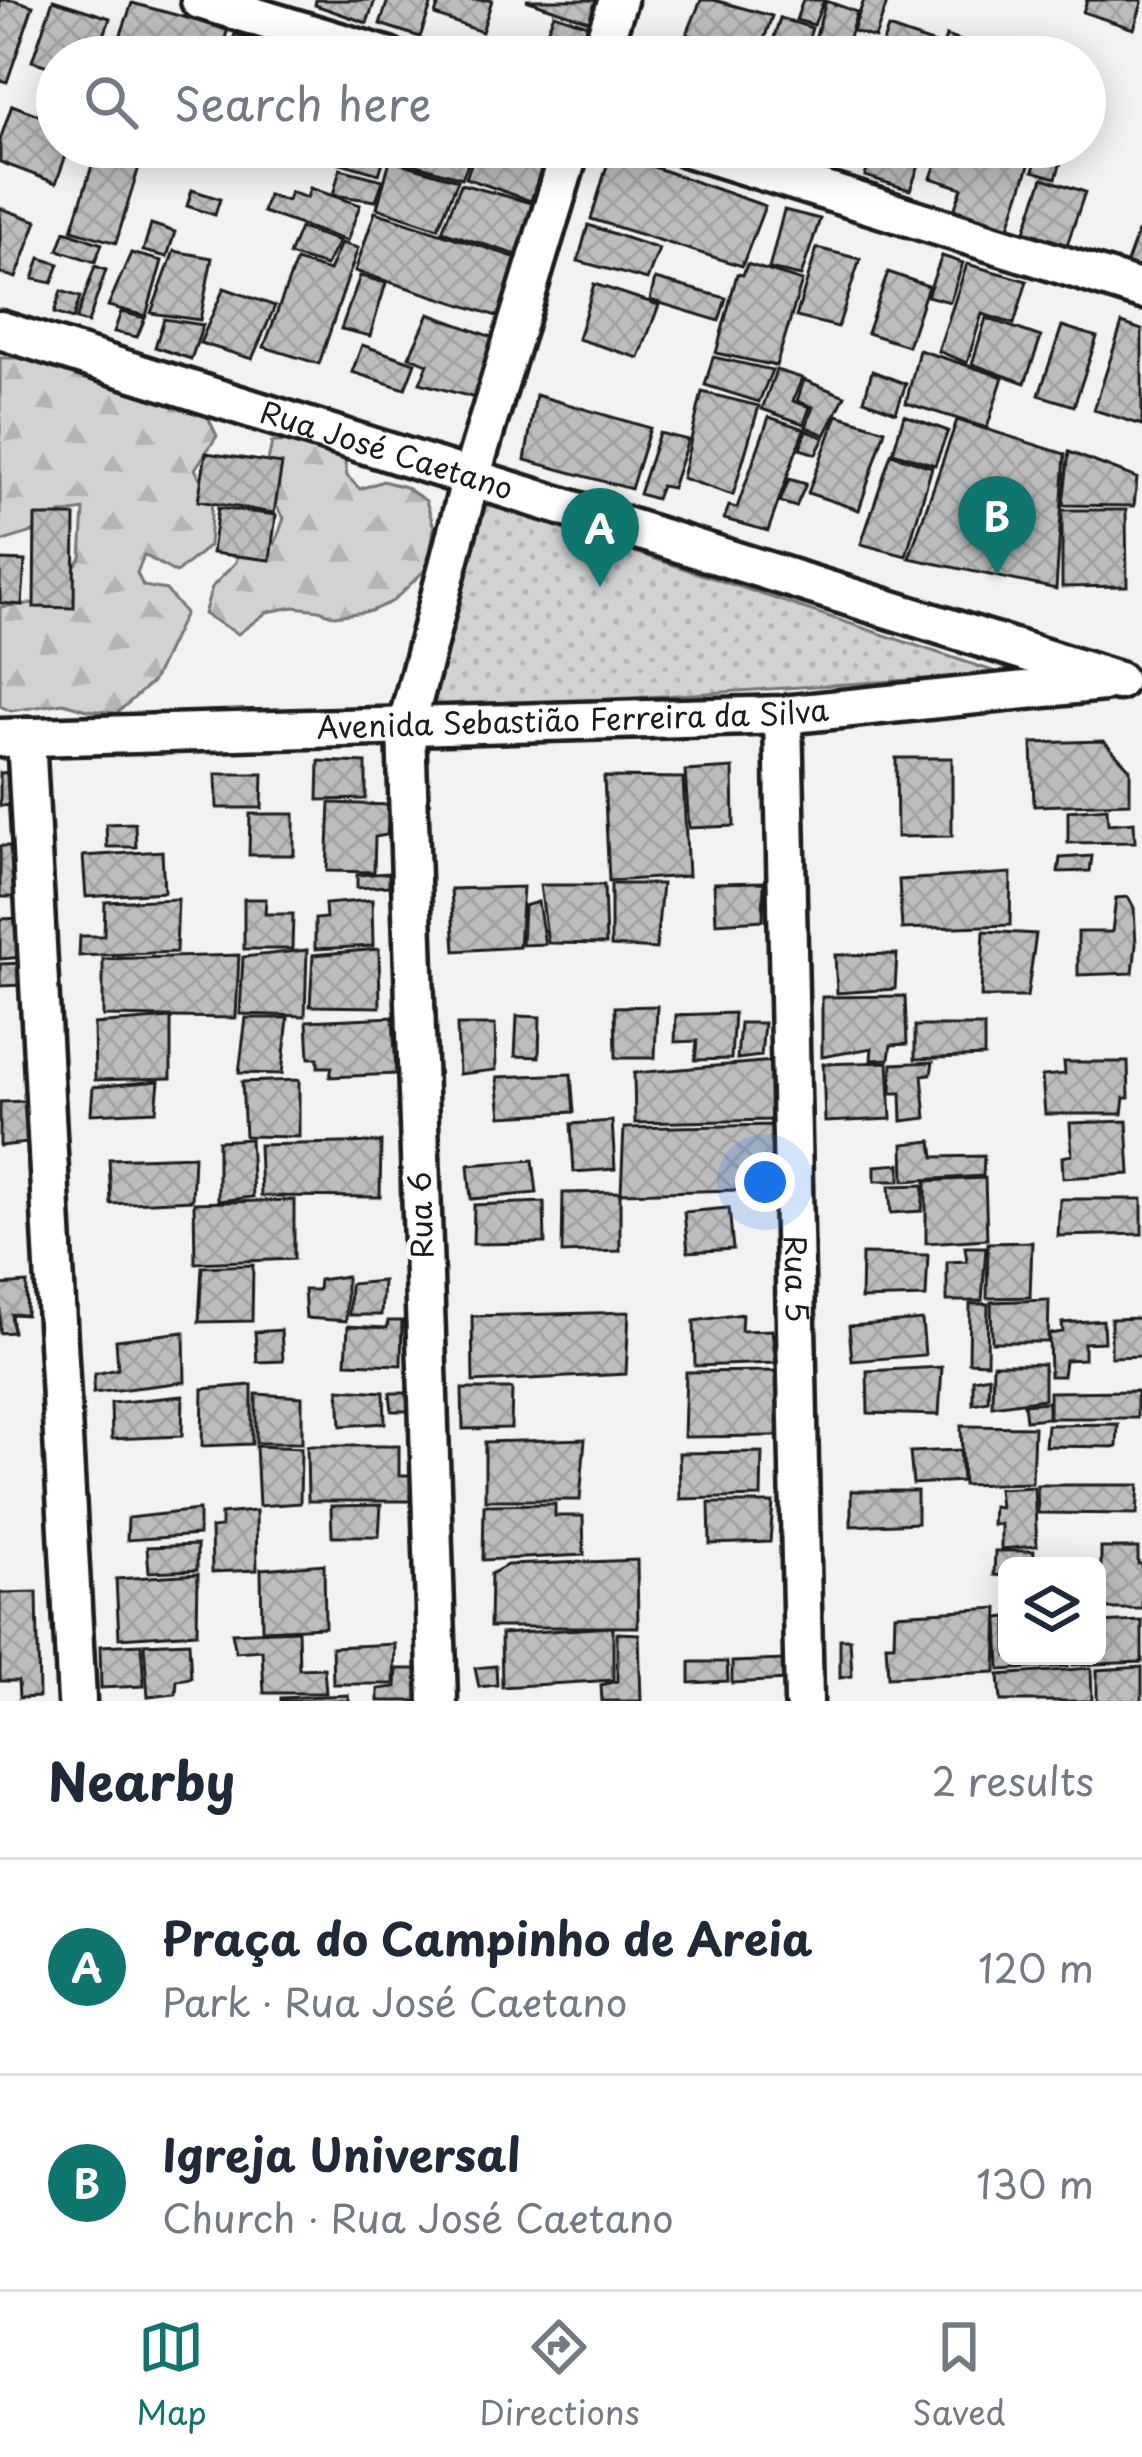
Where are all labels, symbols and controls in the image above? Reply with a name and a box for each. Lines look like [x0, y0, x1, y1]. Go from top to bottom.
search box [36, 36, 1106, 168]
text: Search here [174, 68, 431, 136]
icon: search [78, 69, 144, 135]
street label: Rua José Caetano [255, 388, 519, 510]
pin: B [958, 476, 1036, 575]
pin: A [561, 488, 639, 587]
street label: Avenida Sebastião Ferreira da Silva [316, 685, 831, 749]
your location [735, 1152, 795, 1212]
street label: Rua 6 [395, 1171, 444, 1259]
street label: Rua 5 [774, 1235, 821, 1323]
map controls [998, 1557, 1106, 1665]
button: layers [998, 1557, 1106, 1665]
text: Nearby [48, 1741, 235, 1818]
text: 2 results [932, 1750, 1094, 1809]
text: Praça do Campinho de Areia [162, 1903, 813, 1971]
text: A [72, 1937, 102, 1996]
text: 120 m [978, 1937, 1094, 1996]
text: Park · Rua José Caetano [162, 1971, 627, 2030]
text: Igreja Universal [162, 2119, 521, 2187]
text: B [74, 2153, 100, 2212]
text: 130 m [976, 2153, 1094, 2212]
text: Church · Rua José Caetano [162, 2187, 674, 2246]
tab: Map [136, 2314, 207, 2436]
tab: Directions [479, 2314, 640, 2436]
tab: Saved [912, 2314, 1006, 2436]

